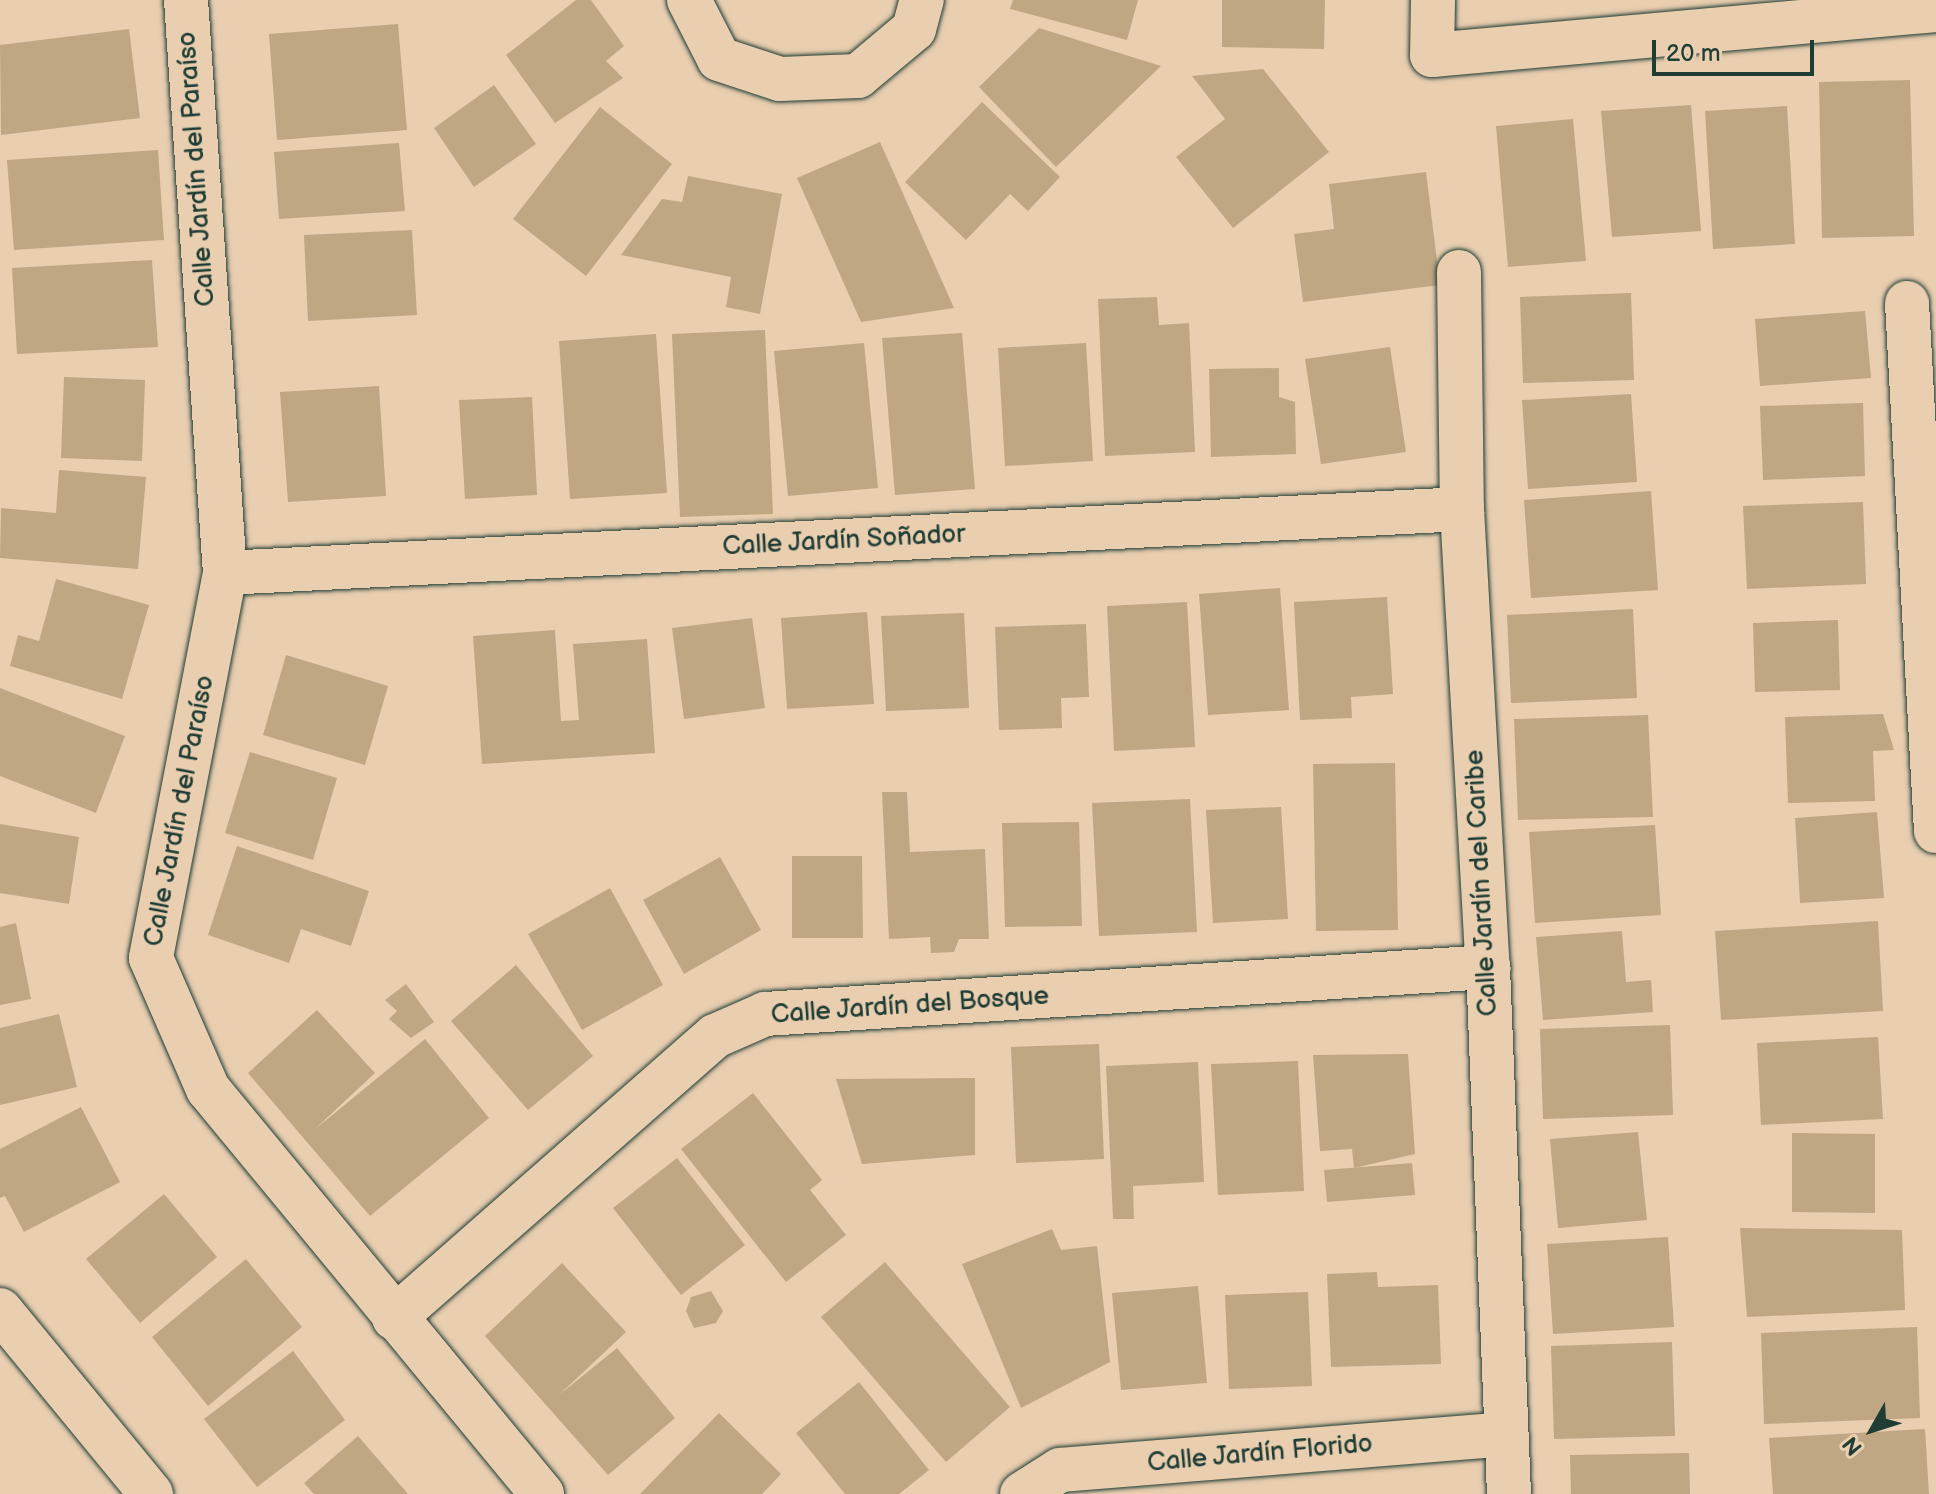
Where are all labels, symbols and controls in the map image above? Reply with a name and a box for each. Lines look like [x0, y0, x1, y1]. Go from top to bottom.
scale bar [1656, 24, 1818, 74]
street label: Calle Jardín del Paraíso [172, 30, 222, 308]
text: 20 m [1666, 39, 1721, 68]
street label: Calle Jardín Soñador [721, 519, 967, 563]
street label: Calle Jardín del Paraíso [138, 672, 222, 950]
street label: Calle Jardín del Caribe [1459, 748, 1505, 1018]
street label: Calle Jardín del Bosque [769, 981, 1051, 1031]
north arrow [1832, 1390, 1912, 1470]
street label: Calle Jardín Florido [1145, 1429, 1375, 1479]
text: N [1837, 1430, 1869, 1460]

